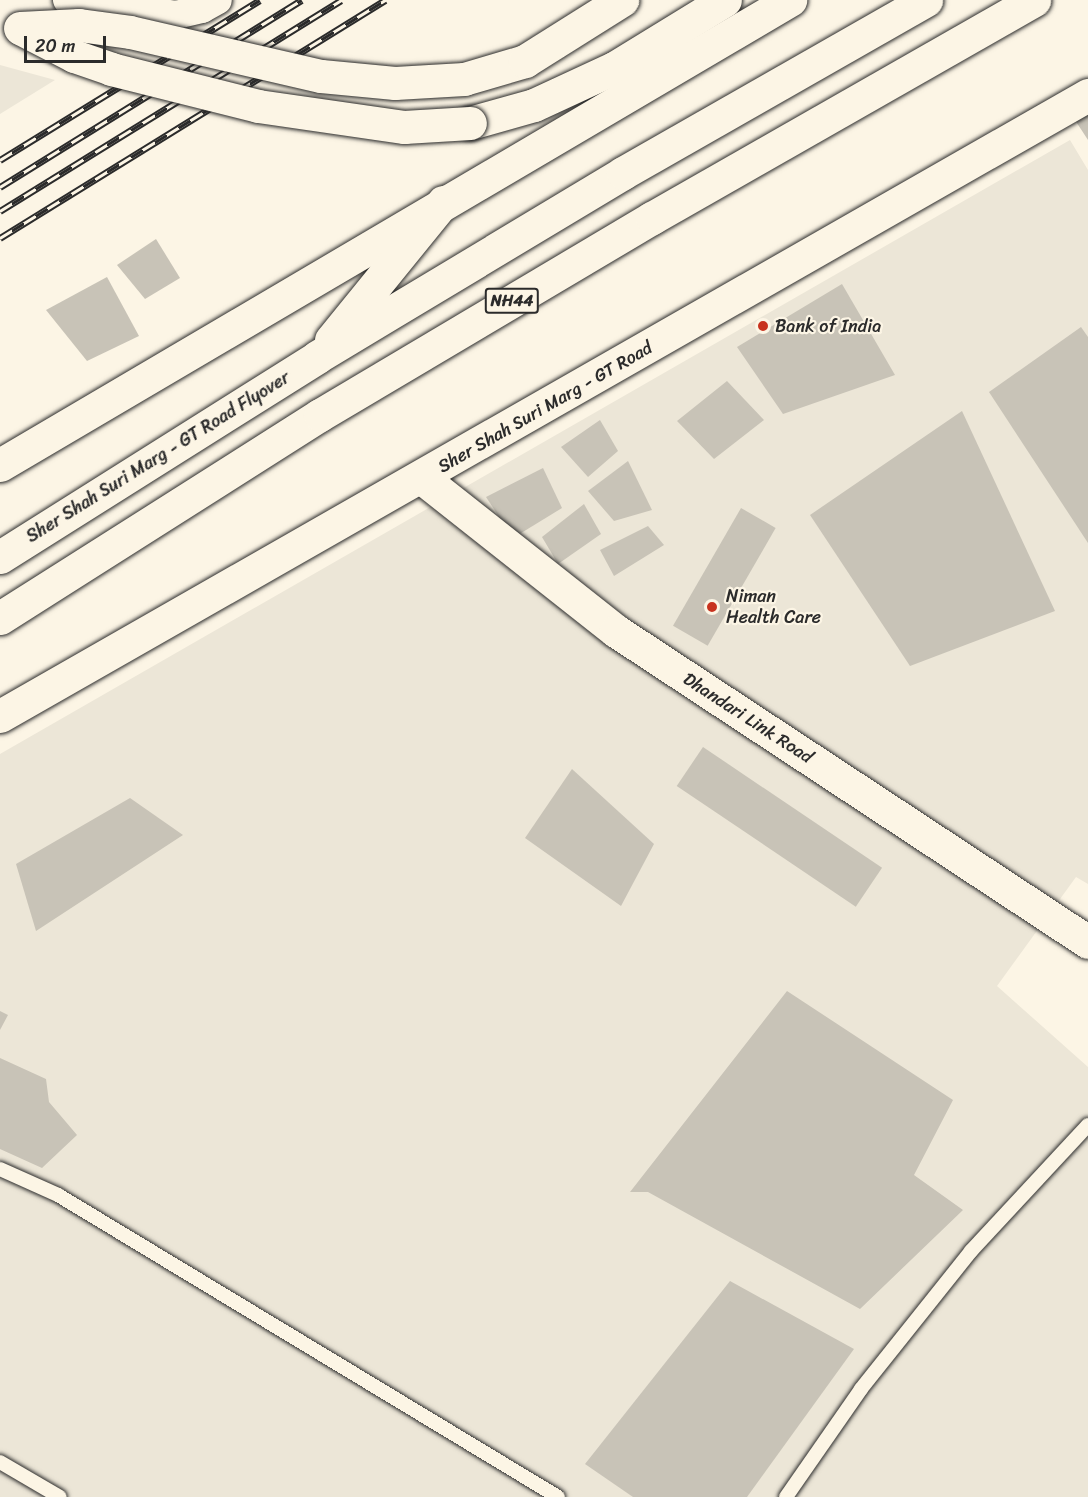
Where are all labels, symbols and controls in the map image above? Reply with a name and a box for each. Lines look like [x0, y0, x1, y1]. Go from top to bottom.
scale bar [27, 24, 110, 62]
text: 20 m [35, 30, 75, 62]
road number: NH44 [484, 288, 540, 314]
place label: Bank of India [775, 315, 881, 337]
marker: Bank of India [756, 319, 770, 333]
street label: Sher Shah Suri Marg - GT Road [433, 336, 657, 478]
street label: Sher Shah Suri Marg - GT Road Flyover [21, 366, 295, 548]
place label: Niman Health Care [726, 586, 821, 628]
marker: Niman Health Care [703, 598, 721, 616]
street label: Dhandari Link Road [679, 668, 817, 768]

